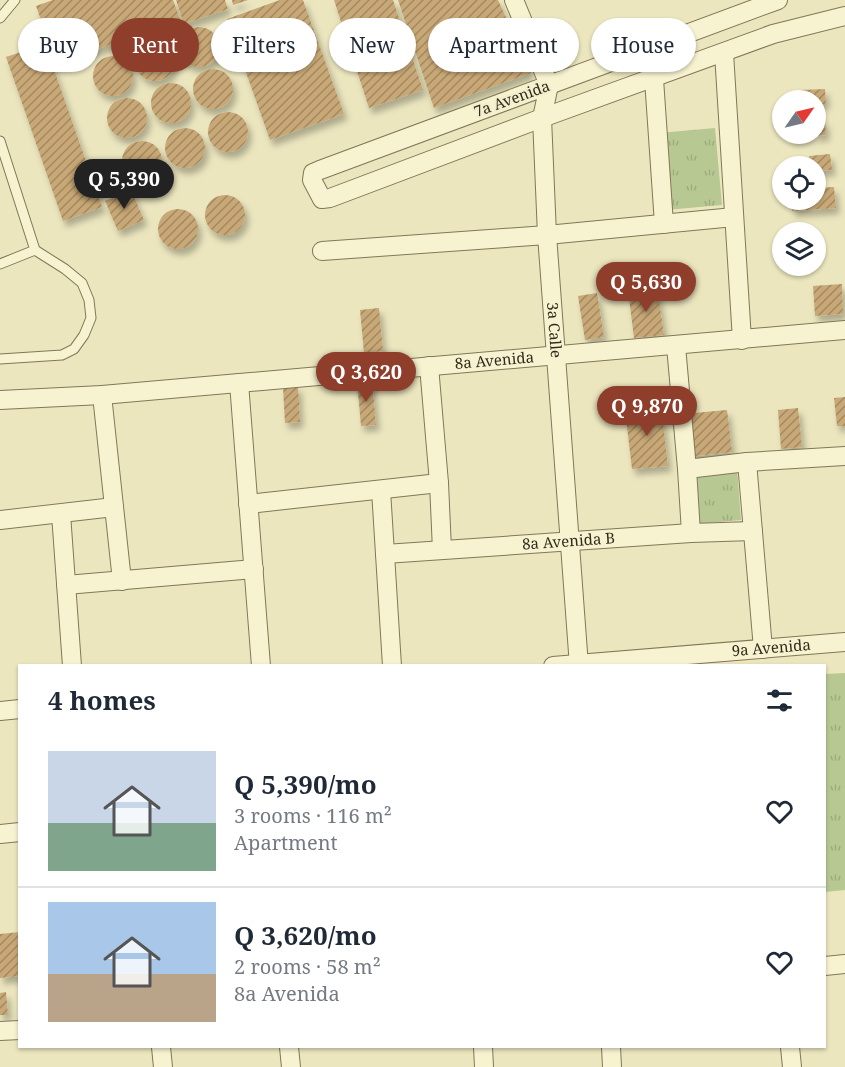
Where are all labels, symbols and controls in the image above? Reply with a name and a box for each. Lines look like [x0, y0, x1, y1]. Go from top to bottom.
chip: Buy [18, 18, 99, 72]
chip: Rent [111, 18, 199, 72]
chip: Filters [211, 18, 317, 72]
chip: New [329, 18, 416, 72]
chip: Apartment [428, 18, 579, 72]
chip: House [591, 18, 696, 72]
street label: 7a Avenida [471, 75, 552, 121]
north arrow [772, 90, 826, 144]
map controls [772, 90, 826, 276]
button: locate [772, 156, 826, 210]
pin: Q 5,390 [69, 159, 179, 210]
text: Q 5,390 [88, 165, 160, 192]
button: layers [772, 222, 826, 276]
pin: Q 5,630 [591, 262, 701, 313]
text: Q 5,630 [610, 268, 682, 295]
street label: 3a Calle [543, 301, 567, 358]
street label: 8a Avenida [454, 346, 535, 373]
pin: Q 3,620 [311, 352, 421, 403]
text: Q 3,620 [330, 358, 402, 385]
pin: Q 9,870 [592, 386, 702, 437]
text: Q 9,870 [611, 392, 683, 419]
street label: 8a Avenida B [521, 527, 616, 554]
street label: 9a Avenida [731, 634, 812, 660]
text: 4 homes [48, 682, 156, 718]
icon: filters [763, 684, 796, 717]
text: Q 5,390/mo [234, 766, 377, 802]
icon: home [96, 775, 168, 847]
icon: heart [763, 795, 796, 828]
text: 3 rooms · 116 m² [234, 802, 392, 829]
text: Apartment [234, 829, 338, 856]
text: Q 3,620/mo [234, 917, 377, 953]
icon: home [96, 926, 168, 998]
icon: heart [763, 946, 796, 979]
text: 2 rooms · 58 m² [234, 953, 381, 980]
text: 8a Avenida [234, 980, 340, 1007]

